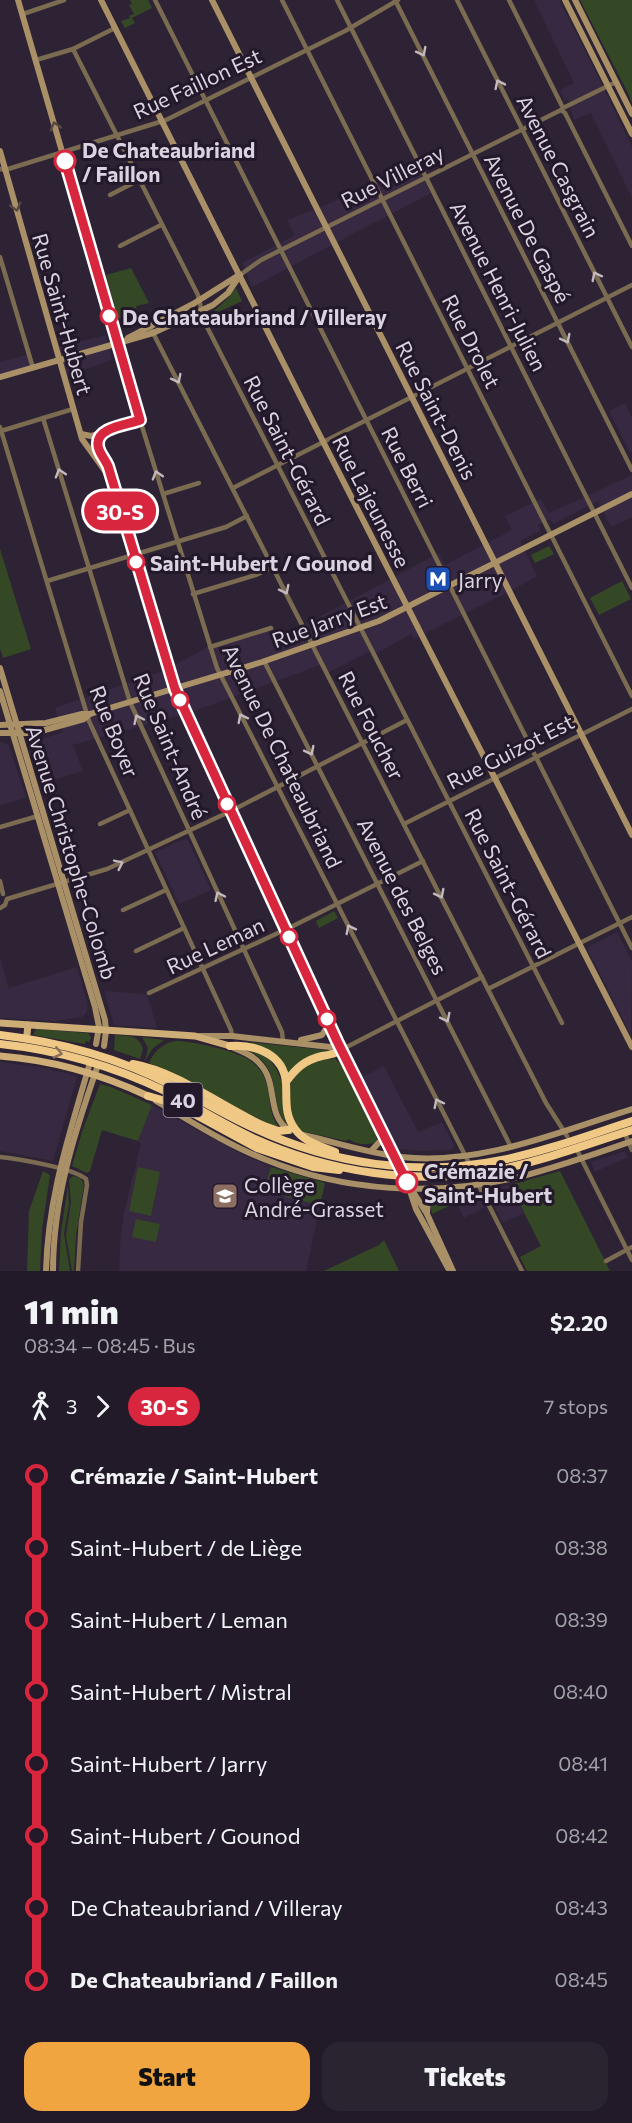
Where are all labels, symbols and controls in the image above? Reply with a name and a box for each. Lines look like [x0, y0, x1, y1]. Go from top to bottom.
street label: Rue Faillon Est [129, 42, 265, 124]
one-way arrow [414, 46, 426, 57]
one-way arrow [495, 79, 506, 90]
street label: Avenue Casgrain [512, 90, 606, 242]
one-way arrow [50, 121, 62, 132]
place label: De Chateaubriand / Faillon [82, 137, 255, 186]
street label: Rue Villeray [336, 139, 448, 213]
street label: Avenue De Gaspé [480, 149, 576, 307]
marker: De Chateaubriand / Faillon [54, 150, 76, 172]
street label: Avenue Henri-Julien [445, 197, 553, 375]
one-way arrow [9, 201, 21, 212]
street label: Rue Saint-Hubert [28, 230, 98, 398]
one-way arrow [592, 272, 604, 283]
street label: Rue Drolet [438, 290, 506, 392]
place label: De Chateaubriand / Villeray [122, 304, 387, 329]
marker: De Chateaubriand / Villeray [100, 307, 118, 325]
one-way arrow [558, 333, 570, 344]
street label: Rue Saint-Denis [391, 336, 483, 484]
street label: Rue Saint-Gérard [239, 371, 337, 529]
one-way arrow [170, 372, 181, 383]
street label: Rue Berri [377, 422, 439, 512]
street label: Rue Lajeunesse [328, 431, 416, 571]
one-way arrow [55, 468, 67, 479]
one-way arrow [152, 470, 164, 481]
line badge: 30-S [78, 492, 162, 530]
text: 30-S [96, 499, 144, 524]
place label: Saint-Hubert / Gounod [150, 550, 373, 575]
marker: Saint-Hubert / Gounod [127, 553, 145, 571]
metro station icon: Jarry [423, 564, 453, 594]
place label: Jarry [458, 567, 503, 592]
one-way arrow [277, 583, 289, 594]
street label: Rue Jarry Est [268, 588, 390, 652]
street label: Avenue De Chateaubriand [218, 640, 348, 872]
street label: Rue Foucher [334, 667, 410, 783]
street label: Rue Saint-André [129, 669, 213, 823]
street label: Rue Boyer [85, 682, 145, 780]
unlabelled marker [171, 691, 189, 709]
street label: Rue Guizot Est [442, 708, 578, 794]
one-way arrow [238, 713, 250, 724]
one-way arrow [133, 715, 145, 726]
street label: Avenue Christophe-Colomb [21, 722, 123, 982]
one-way arrow [302, 744, 314, 755]
unlabelled marker [218, 795, 236, 813]
street label: Rue Saint-Gérard [460, 804, 558, 962]
street label: Avenue des Belges [353, 813, 453, 979]
one-way arrow [113, 859, 124, 871]
one-way arrow [433, 888, 444, 899]
one-way arrow [215, 892, 227, 903]
street label: Rue Leman [162, 911, 268, 979]
one-way arrow [345, 924, 357, 935]
unlabelled marker [280, 928, 298, 946]
unlabelled marker [318, 1010, 336, 1028]
one-way arrow [439, 1011, 451, 1022]
one-way arrow [52, 1046, 62, 1059]
road number: 40 [164, 1083, 202, 1117]
one-way arrow [434, 1098, 446, 1109]
place label: Crémazie / Saint-Hubert [424, 1158, 552, 1207]
marker: Crémazie / Saint-Hubert [396, 1171, 418, 1193]
place label: Collège André-Grasset [244, 1172, 384, 1221]
school or university icon: Collège André-Grasset [210, 1181, 240, 1211]
text: 11 min [24, 1290, 119, 1331]
text: $2.20 [550, 1309, 608, 1336]
text: 08:34 – 08:45 · Bus [24, 1333, 196, 1357]
icon: walk [24, 1390, 57, 1423]
icon: forward [86, 1390, 119, 1423]
text: 3 [66, 1394, 77, 1418]
text: 30-S [140, 1394, 188, 1419]
text: 7 stops [544, 1394, 608, 1418]
text: Crémazie / Saint-Hubert [70, 1462, 318, 1489]
text: 08:37 [556, 1463, 608, 1487]
text: Saint-Hubert / de Liège [70, 1534, 302, 1561]
text: 08:38 [555, 1535, 608, 1559]
text: Saint-Hubert / Leman [70, 1606, 288, 1633]
text: 08:39 [555, 1607, 608, 1631]
text: Saint-Hubert / Mistral [70, 1678, 292, 1705]
text: 08:40 [553, 1679, 608, 1703]
text: Saint-Hubert / Jarry [70, 1750, 267, 1777]
text: 08:41 [558, 1751, 608, 1775]
text: Saint-Hubert / Gounod [70, 1822, 300, 1849]
text: 08:42 [555, 1823, 608, 1847]
text: De Chateaubriand / Villeray [70, 1894, 343, 1921]
text: 08:43 [555, 1895, 608, 1919]
text: De Chateaubriand / Faillon [70, 1966, 338, 1993]
text: 08:45 [555, 1967, 608, 1991]
button: Start [24, 2042, 310, 2111]
button: Tickets [322, 2042, 608, 2111]

